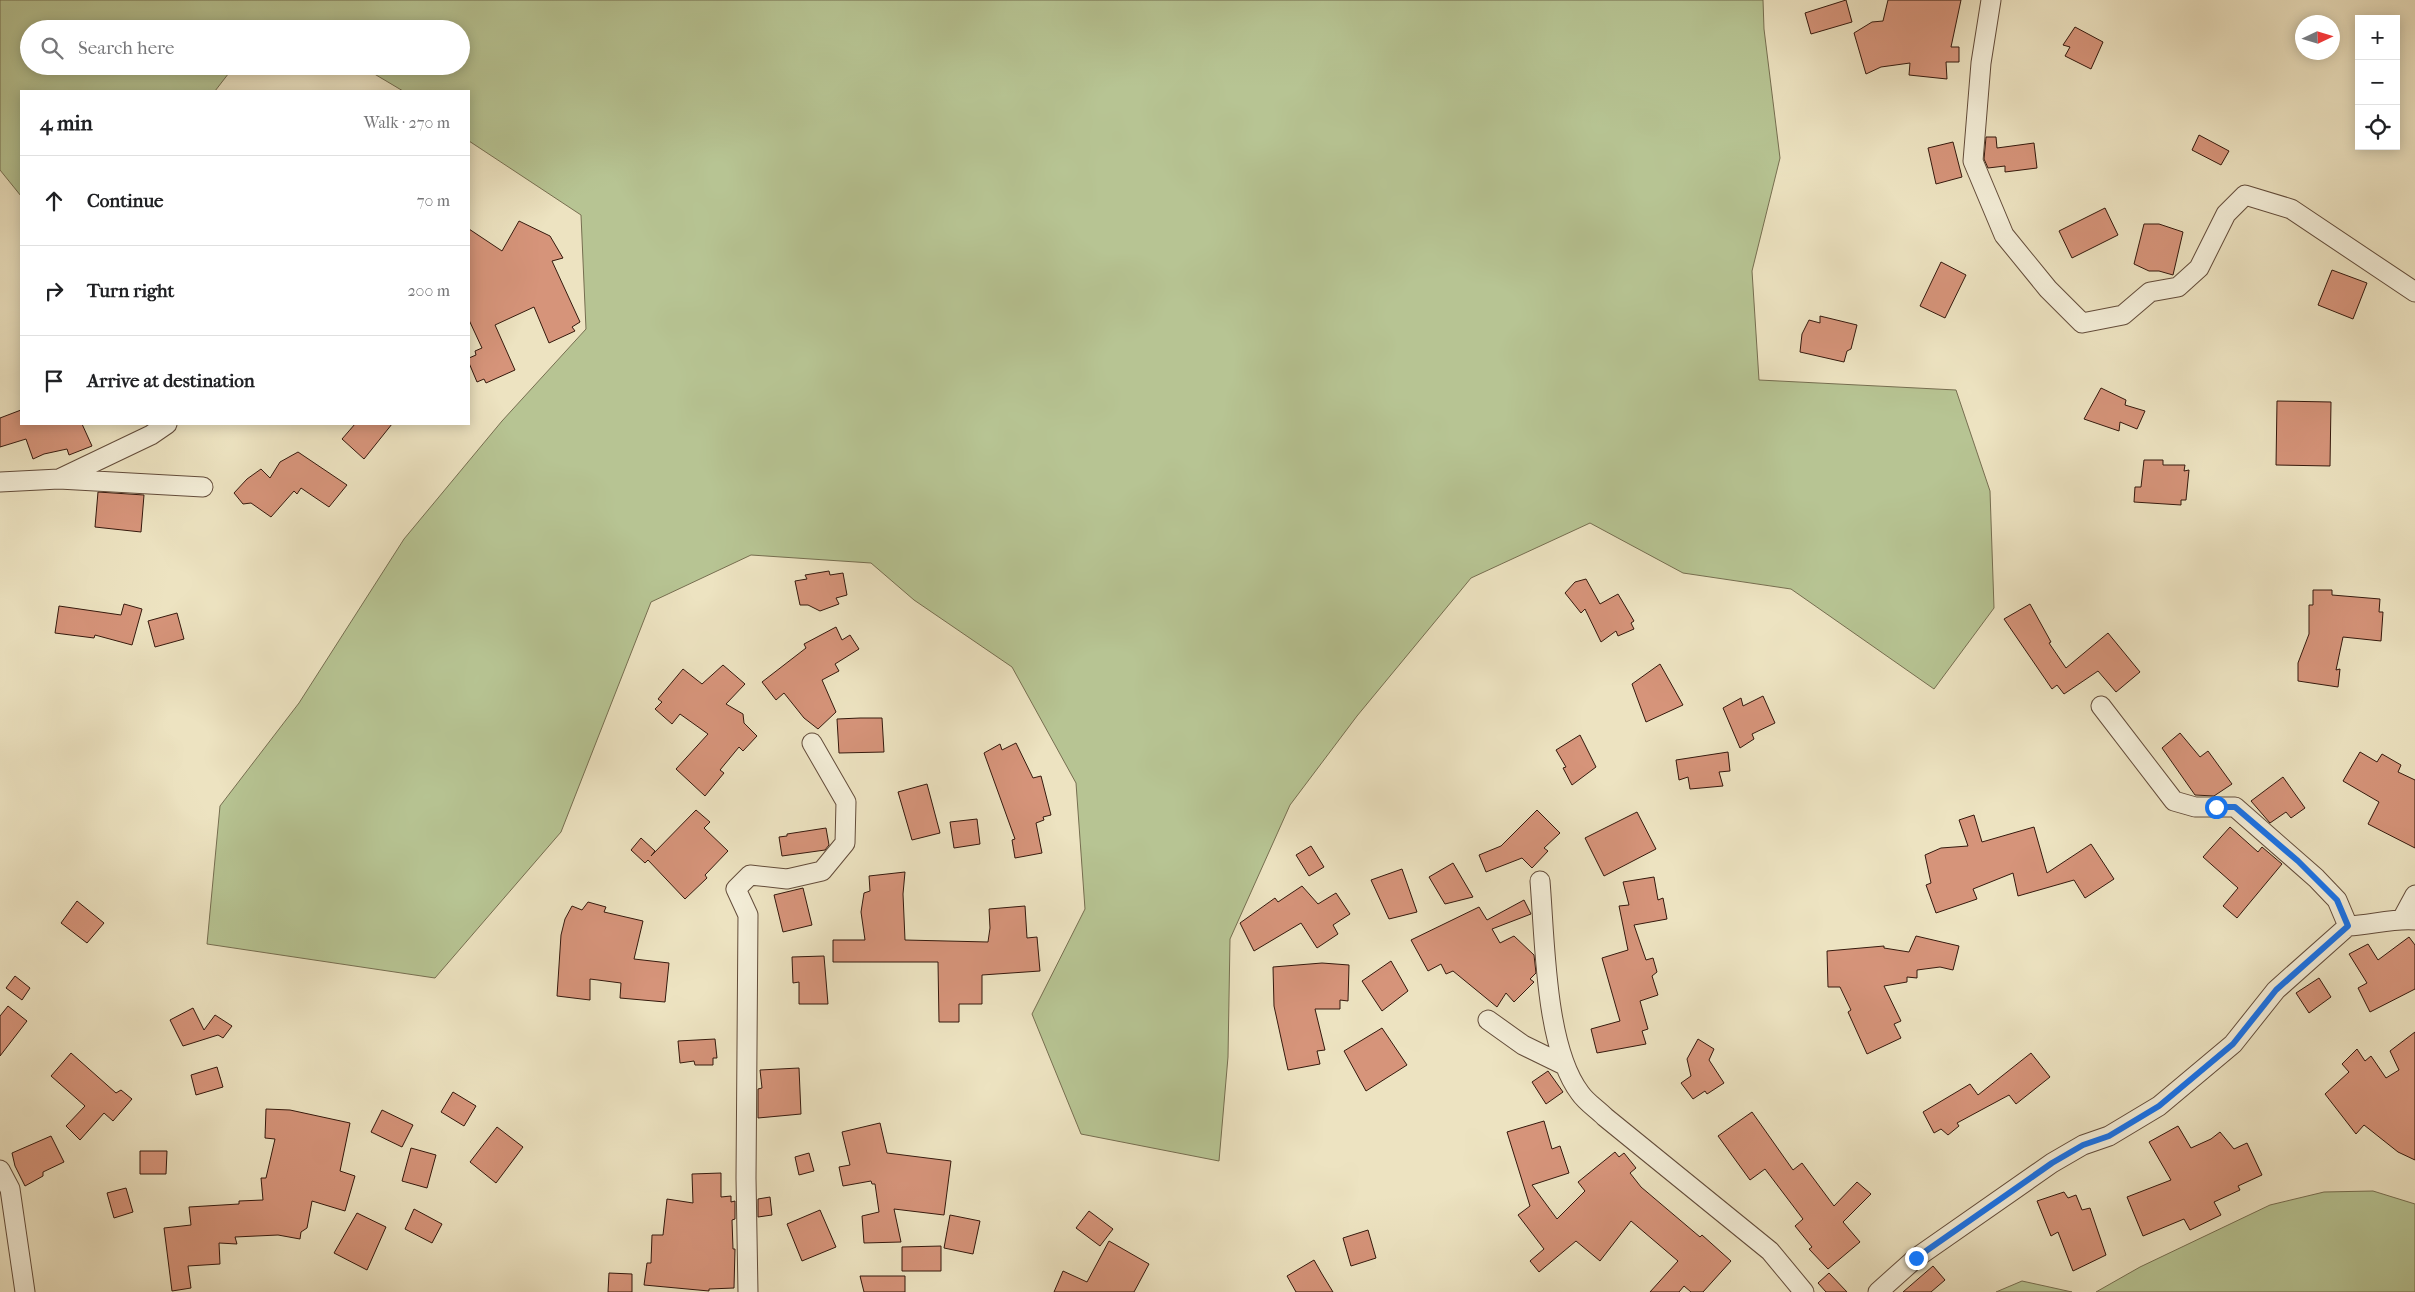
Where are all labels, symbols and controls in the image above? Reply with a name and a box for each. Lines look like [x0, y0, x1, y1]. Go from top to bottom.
north arrow [2295, 15, 2340, 60]
map controls [2355, 15, 2400, 150]
button: + [2355, 15, 2400, 60]
search box [20, 20, 470, 75]
icon: search [38, 34, 66, 62]
text: Search here [78, 37, 174, 59]
button: − [2355, 60, 2400, 105]
button: locate [2355, 105, 2400, 150]
text: 4 min [40, 111, 93, 135]
text: Walk · 270 m [364, 113, 450, 132]
icon: ahead [40, 187, 68, 215]
text: Continue [87, 190, 163, 212]
text: 70 m [417, 191, 450, 210]
icon: right [40, 277, 68, 305]
text: Turn right [87, 280, 174, 302]
text: 200 m [407, 281, 450, 300]
icon: arrive [40, 367, 68, 395]
text: Arrive at destination [87, 370, 255, 392]
route start [2205, 796, 2228, 819]
route end [1905, 1247, 1928, 1270]

